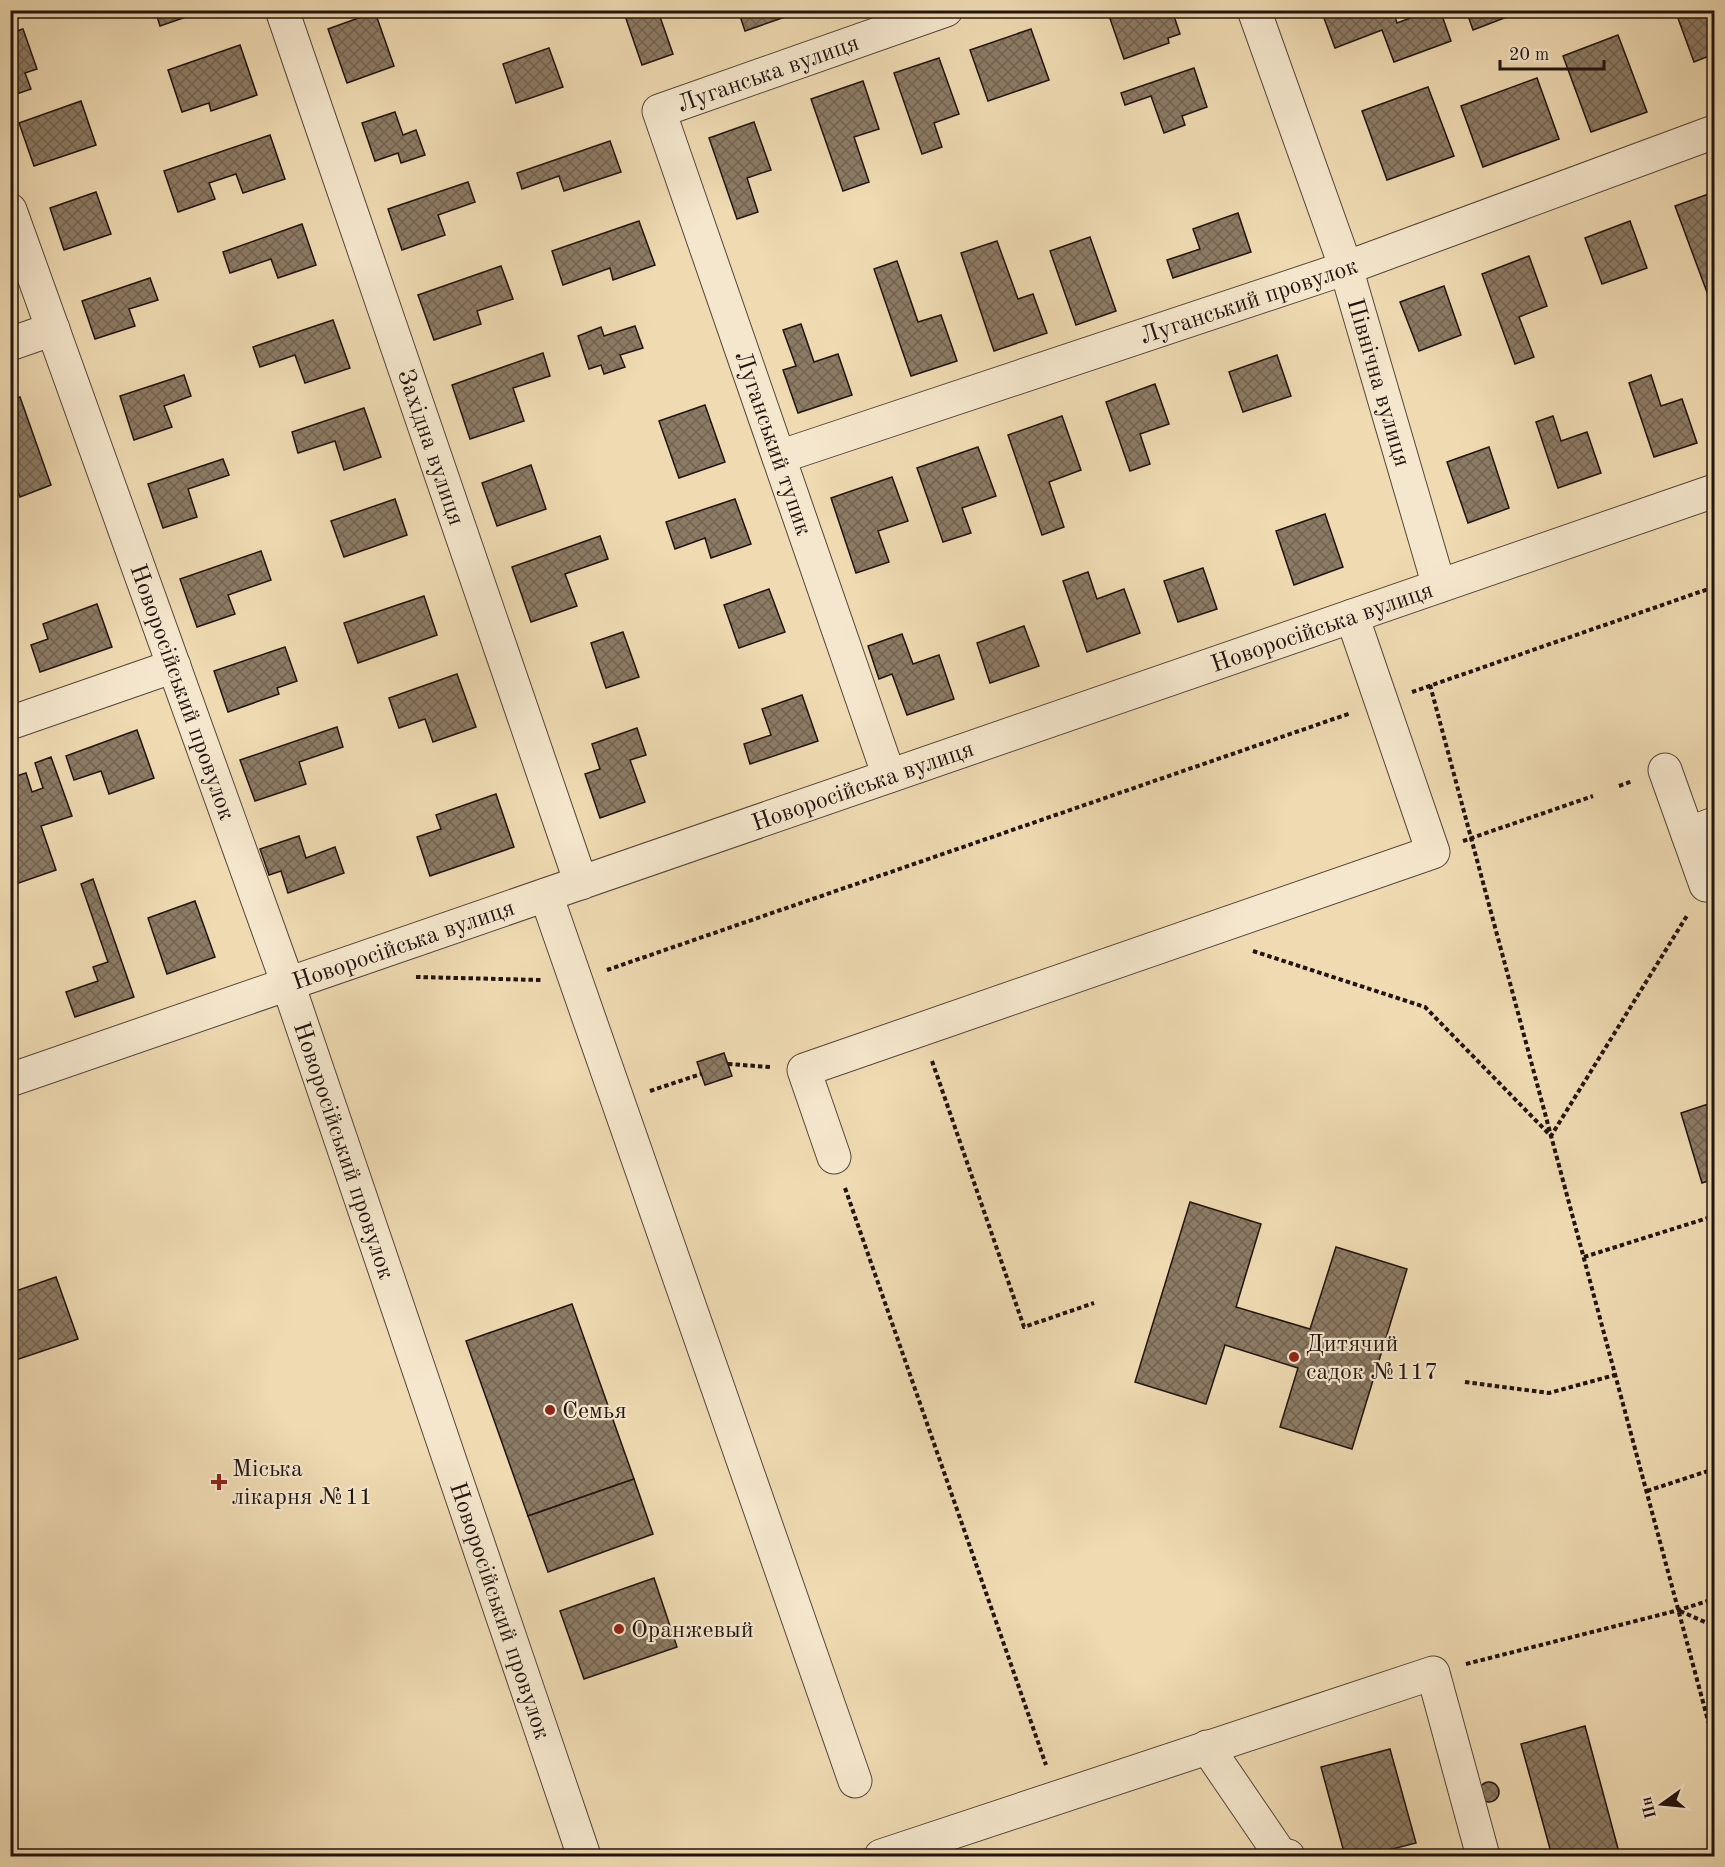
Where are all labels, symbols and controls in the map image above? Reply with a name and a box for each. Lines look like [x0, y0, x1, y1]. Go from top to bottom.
street label: Луганська вулиця [674, 32, 862, 118]
scale bar [1500, 33, 1604, 71]
text: 20 m [1509, 46, 1549, 64]
street label: Луганський провулок [1137, 255, 1361, 350]
street label: Північна вулиця [1342, 296, 1413, 470]
street label: Луганський тупик [729, 348, 815, 539]
street label: Західна вулиця [392, 367, 468, 529]
street label: Новоросійський провулок [124, 561, 238, 824]
street label: Новоросійська вулиця [1208, 579, 1437, 678]
street label: Новоросійська вулиця [749, 738, 977, 837]
street label: Новоросійська вулиця [290, 897, 518, 995]
street label: Новоросійський провулок [288, 1019, 397, 1283]
place label: Дитячий садок №117 [1306, 1333, 1438, 1385]
marker: Дитячий садок №117 [1287, 1350, 1301, 1364]
place label: Семья [562, 1400, 627, 1424]
marker: Семья [543, 1403, 557, 1417]
place label: Міська лікарня №11 [232, 1458, 373, 1510]
marker: Міська лікарня №11 [210, 1473, 228, 1491]
street label: Новоросійський провулок [444, 1479, 554, 1743]
place label: Оранжевый [631, 1619, 754, 1643]
marker: Оранжевый [612, 1622, 626, 1636]
north arrow [1632, 1774, 1692, 1834]
text: Пн [1639, 1795, 1660, 1820]

